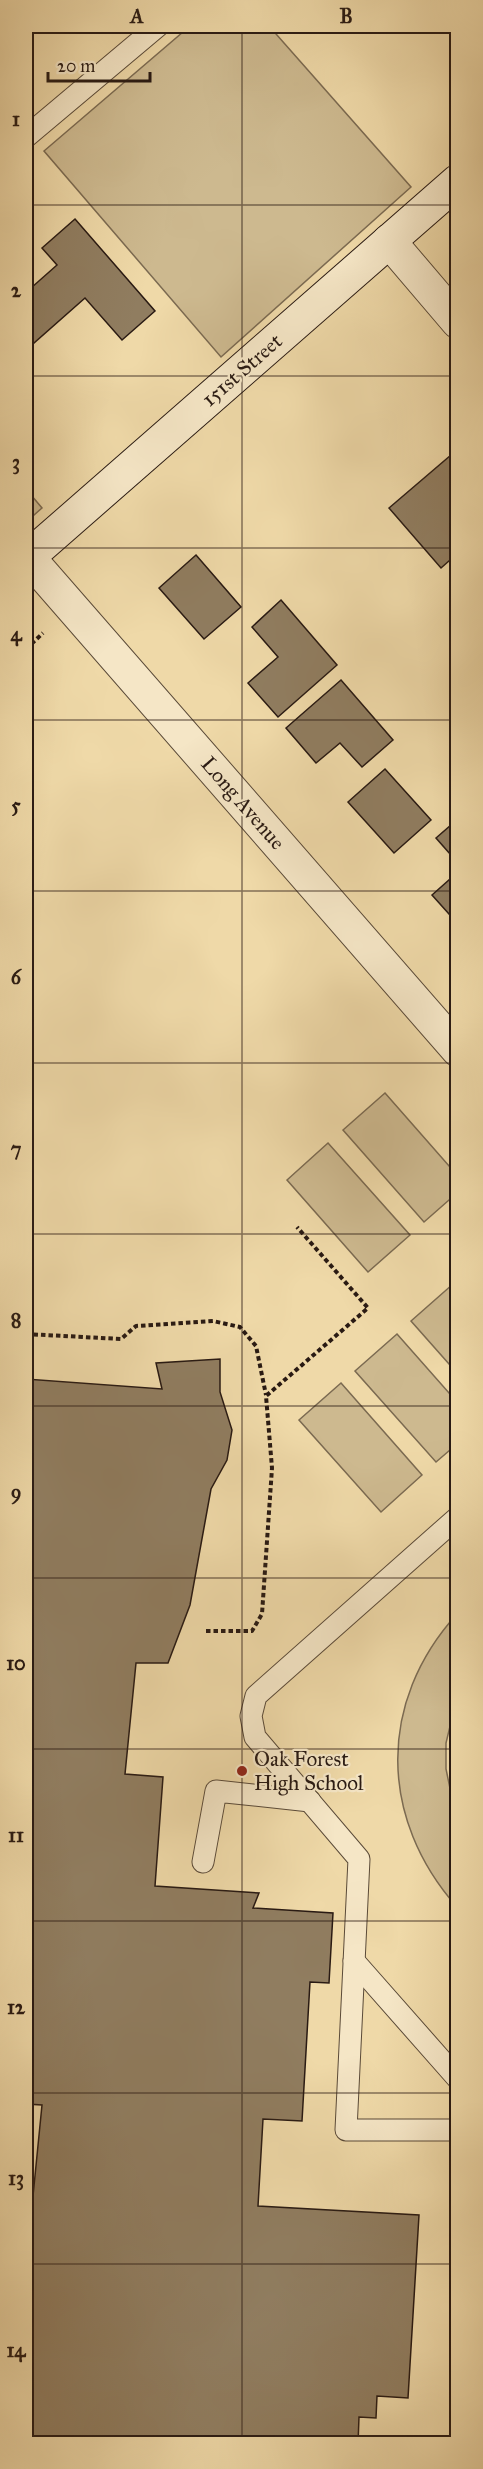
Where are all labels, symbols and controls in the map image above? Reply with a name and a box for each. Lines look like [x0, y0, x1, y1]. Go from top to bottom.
text: A [128, 4, 144, 28]
text: B [339, 4, 353, 28]
scale bar [48, 45, 150, 83]
text: 20 m [57, 55, 95, 77]
text: 1 [12, 107, 20, 131]
text: 2 [11, 278, 22, 302]
street label: 151st Street [196, 328, 288, 412]
text: 3 [12, 450, 20, 475]
text: 4 [10, 622, 22, 647]
street label: Long Avenue [195, 751, 291, 855]
text: 5 [11, 793, 21, 817]
text: 6 [11, 965, 23, 989]
text: 7 [11, 1137, 22, 1161]
text: 8 [11, 1308, 21, 1332]
text: 9 [11, 1480, 21, 1505]
text: 10 [6, 1651, 26, 1675]
place label: Oak Forest High School [254, 1746, 364, 1796]
marker: Oak Forest High School [235, 1764, 249, 1778]
text: 11 [8, 1823, 24, 1847]
text: 12 [7, 1995, 26, 2019]
text: 13 [8, 2166, 24, 2191]
text: 14 [6, 2338, 26, 2363]

